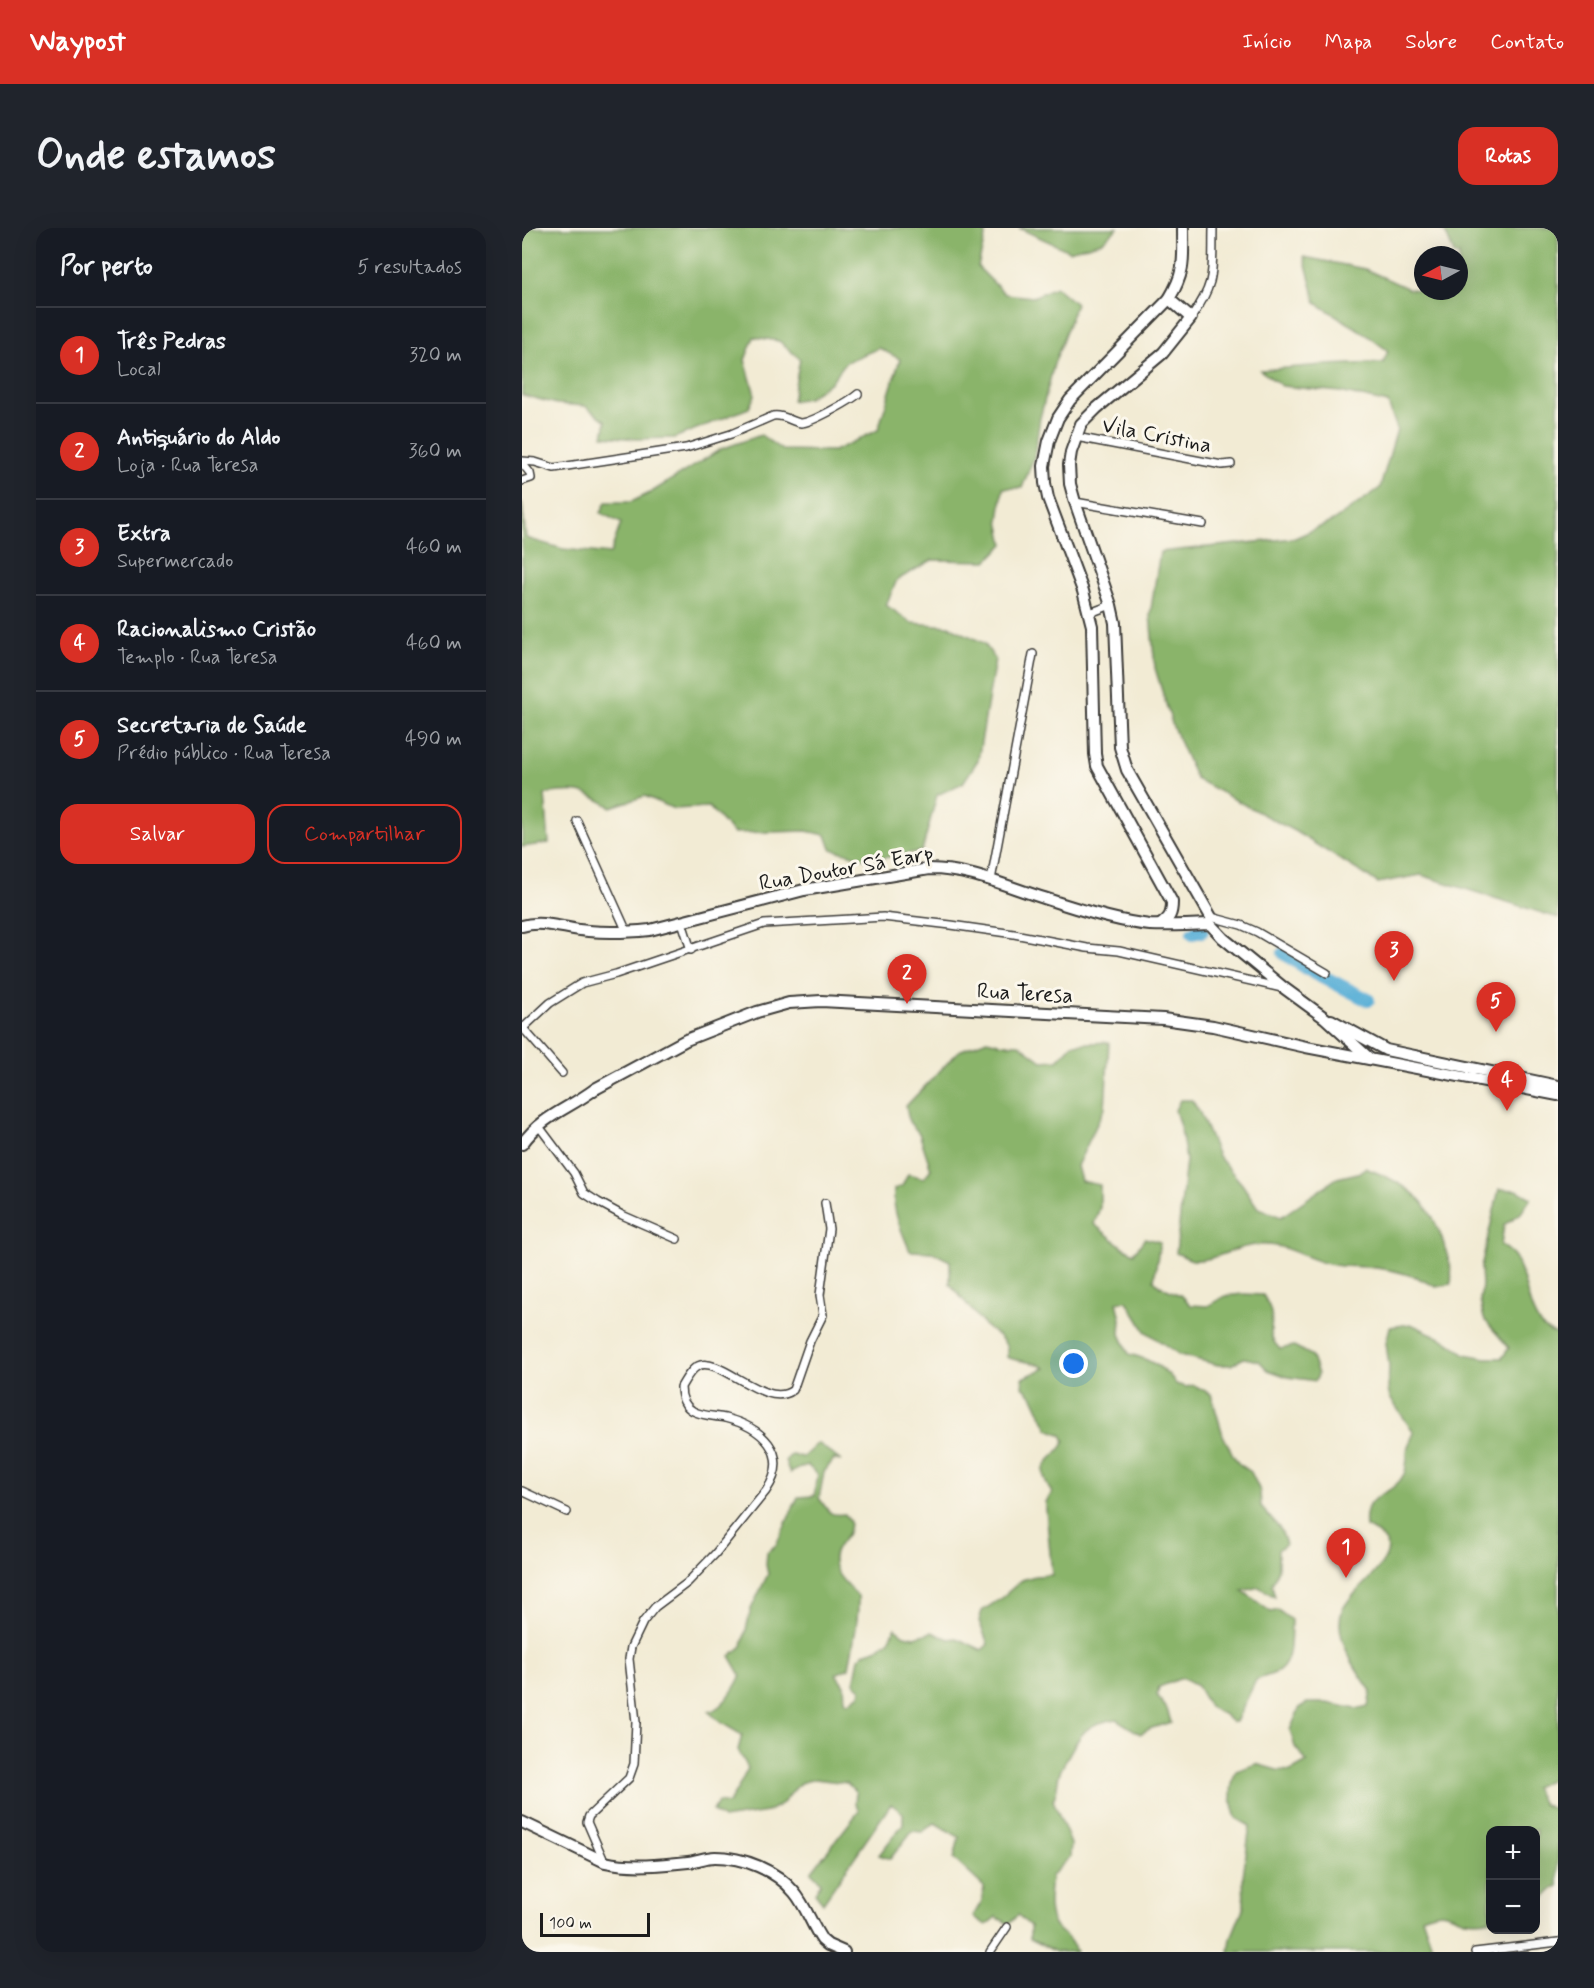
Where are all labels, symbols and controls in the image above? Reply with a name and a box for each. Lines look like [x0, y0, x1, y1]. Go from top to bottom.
text: Waypost [30, 24, 126, 61]
text: Início [1242, 28, 1292, 56]
text: Mapa [1325, 28, 1372, 56]
text: Sobre [1405, 28, 1457, 56]
text: Contato [1490, 28, 1564, 56]
button: Rotas [1458, 127, 1558, 185]
text: Onde estamos [36, 129, 276, 184]
north arrow [1414, 246, 1468, 300]
text: Por perto [60, 250, 153, 284]
text: 5 resultados [357, 254, 462, 281]
text: Três Pedras [117, 328, 226, 356]
text: 1 [75, 342, 84, 369]
text: 320 m [409, 342, 462, 369]
text: Local [117, 356, 161, 383]
street label: Vila Cristina [1099, 412, 1214, 460]
text: Antiquário do Aldo [117, 424, 281, 452]
text: 2 [75, 438, 84, 465]
text: 360 m [409, 438, 462, 465]
text: Loja · Rua Teresa [117, 452, 258, 479]
text: Extra [117, 520, 171, 548]
text: 3 [75, 534, 84, 561]
text: 460 m [406, 534, 462, 561]
text: Supermercado [117, 548, 233, 575]
text: Racionalismo Cristão [117, 616, 316, 644]
text: 4 [74, 630, 85, 657]
text: 460 m [406, 630, 462, 657]
text: Templo · Rua Teresa [117, 644, 278, 671]
text: Secretaria de Saúde [117, 712, 307, 740]
text: 5 [74, 726, 86, 753]
text: 490 m [405, 726, 462, 753]
text: Prédio público · Rua Teresa [117, 740, 331, 767]
button: Salvar [60, 804, 255, 864]
button: Compartilhar [267, 804, 462, 864]
street label: Rua Doutor Sá Earp [757, 840, 936, 898]
pin: 3 [1374, 932, 1414, 981]
pin: 2 [888, 954, 926, 1004]
street label: Rua Teresa [976, 977, 1074, 1011]
pin: 5 [1476, 982, 1516, 1032]
pin: 4 [1488, 1062, 1526, 1111]
your location [1059, 1349, 1088, 1378]
pin: 1 [1326, 1528, 1366, 1578]
map controls [1486, 1826, 1540, 1934]
button: + [1486, 1826, 1540, 1880]
button: − [1486, 1880, 1540, 1934]
scale bar [540, 1910, 650, 1938]
text: 100 m [549, 1913, 592, 1934]

